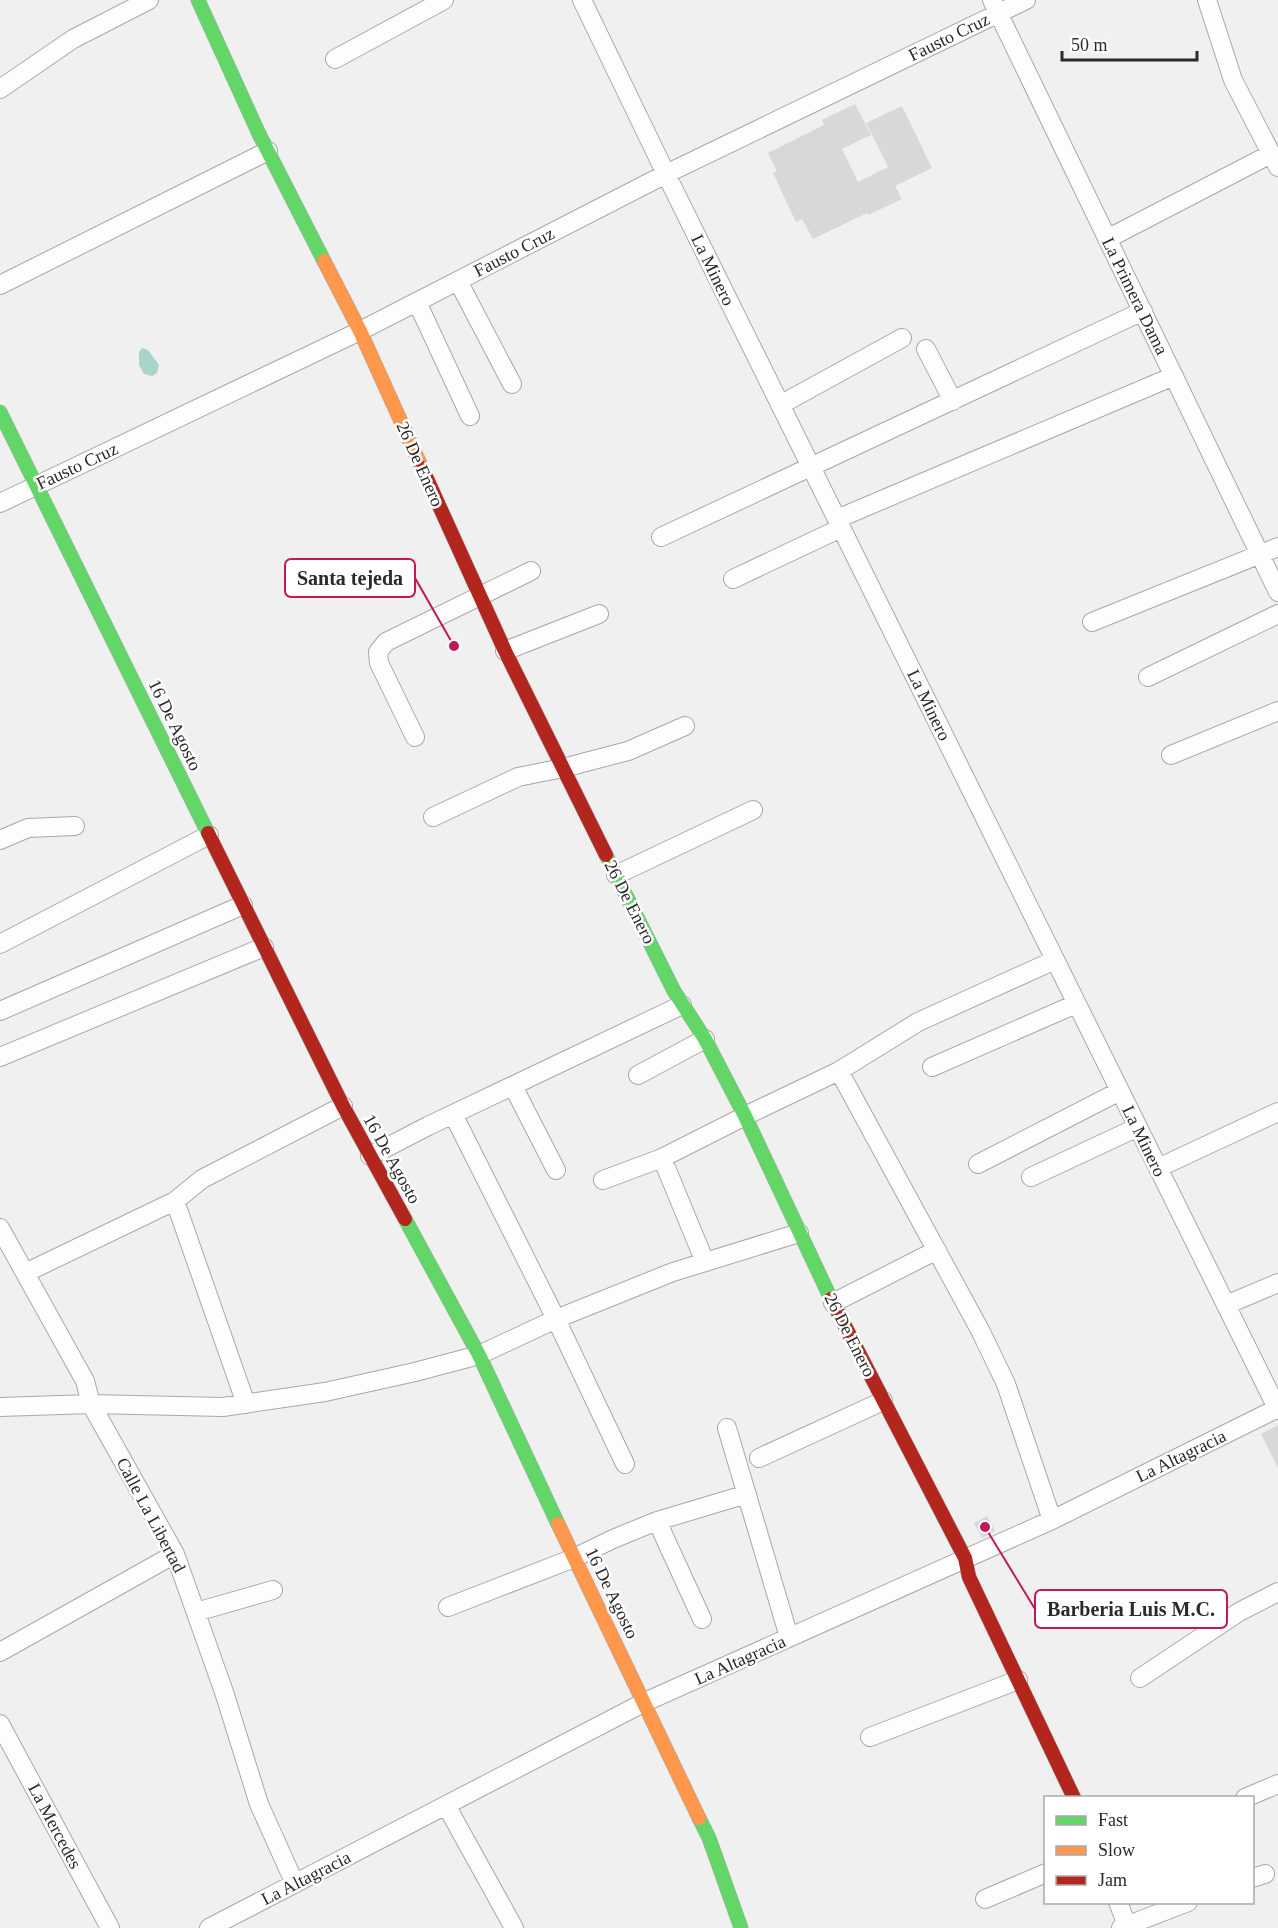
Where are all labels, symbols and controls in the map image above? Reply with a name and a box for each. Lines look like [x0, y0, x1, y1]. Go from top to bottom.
street label: Fausto Cruz [905, 9, 993, 65]
scale bar [1062, 24, 1197, 62]
text: 50 m [1071, 35, 1108, 55]
street label: Fausto Cruz [470, 223, 558, 281]
street label: La Minero [687, 231, 739, 309]
street label: La Primera Dama [1098, 234, 1172, 358]
street label: 26 De Enero [392, 418, 448, 510]
street label: Fausto Cruz [33, 438, 121, 494]
callout: Santa tejeda [285, 559, 415, 597]
text: Santa tejeda [297, 567, 403, 590]
street label: La Minero [903, 666, 955, 744]
street label: 16 De Agosto [144, 676, 206, 774]
street label: 26 De Enero [600, 857, 660, 947]
street label: La Minero [1118, 1102, 1170, 1180]
street label: 16 De Agosto [359, 1111, 425, 1207]
street label: 26 De Enero [820, 1290, 880, 1380]
street label: La Altagracia [1133, 1426, 1229, 1486]
street label: Calle La Libertad [112, 1454, 190, 1576]
street label: 16 De Agosto [581, 1544, 643, 1642]
callout: Barberia Luis M.C. [1035, 1590, 1227, 1628]
text: Barberia Luis M.C. [1047, 1598, 1215, 1620]
street label: La Altagracia [691, 1631, 789, 1689]
street label: La Mercedes [24, 1780, 86, 1872]
legend [1044, 1796, 1254, 1904]
text: Fast [1098, 1810, 1128, 1830]
text: Slow [1098, 1840, 1135, 1860]
street label: La Altagracia [258, 1847, 354, 1909]
text: Jam [1098, 1870, 1127, 1890]

